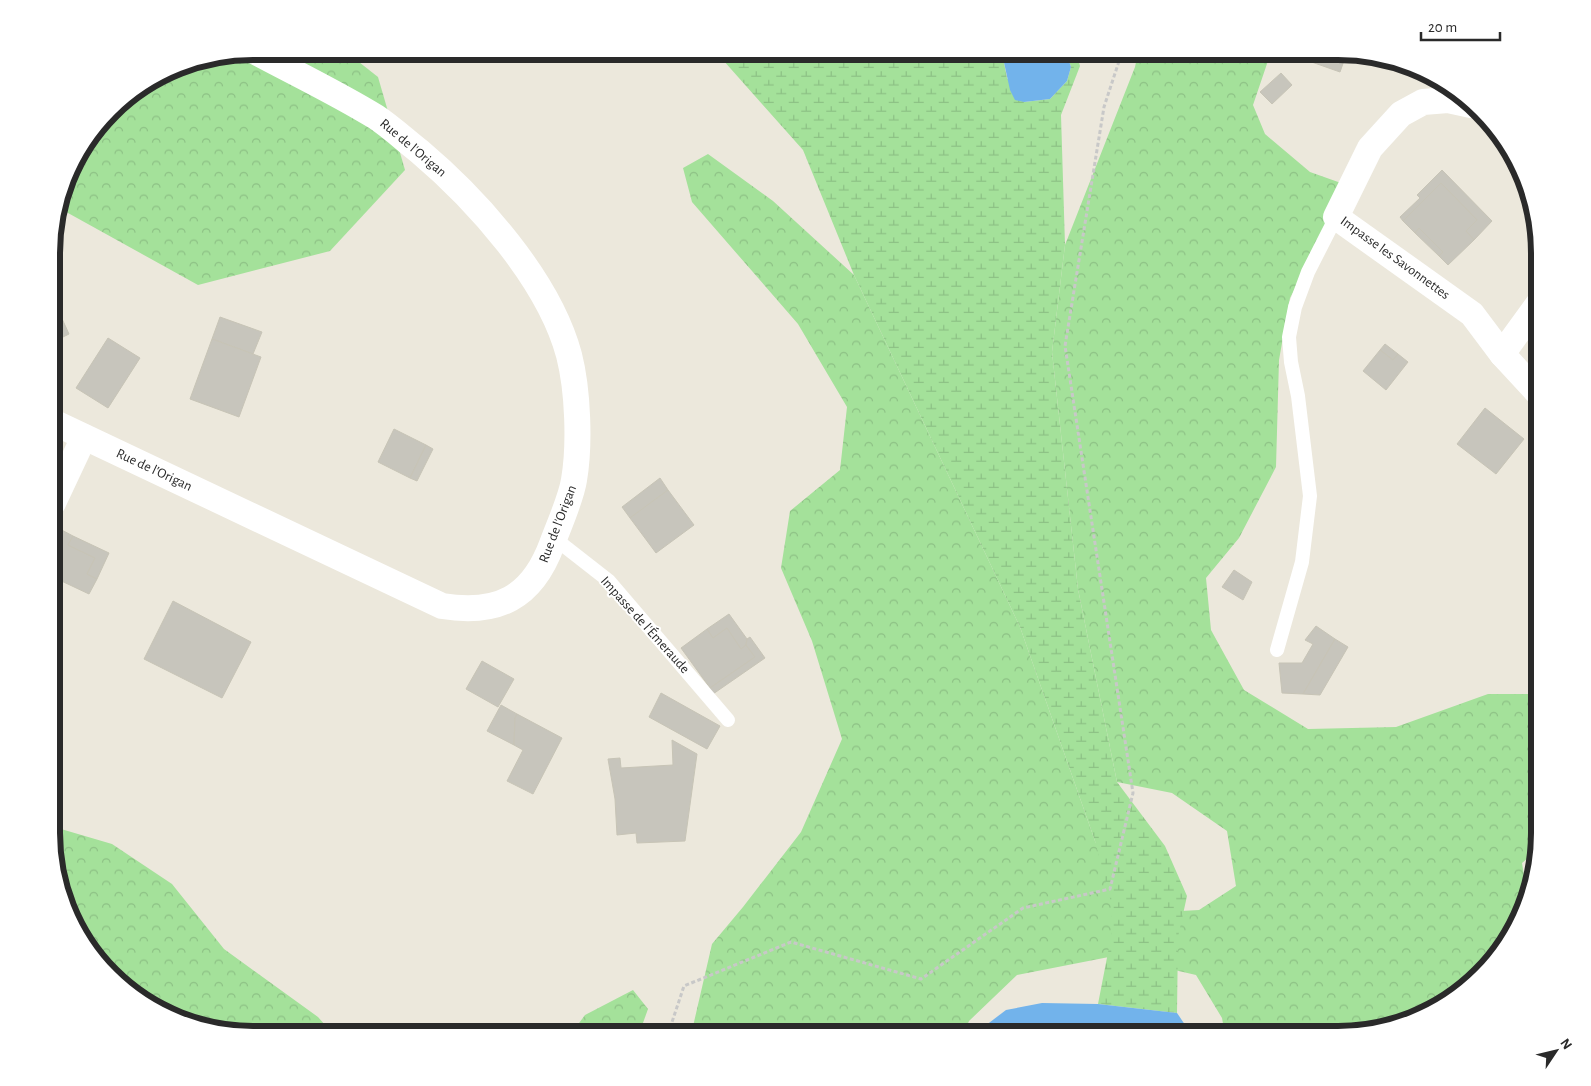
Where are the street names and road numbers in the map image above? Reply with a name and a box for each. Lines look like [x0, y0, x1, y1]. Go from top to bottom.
street label: Rue de l'Origan [377, 116, 449, 180]
street label: Impasse les Savonnettes [1338, 214, 1452, 302]
street label: Rue de l'Origan [114, 446, 194, 494]
street label: Rue de l'Origan [537, 483, 579, 565]
street label: Impasse de l'Émeraude [598, 572, 694, 676]

